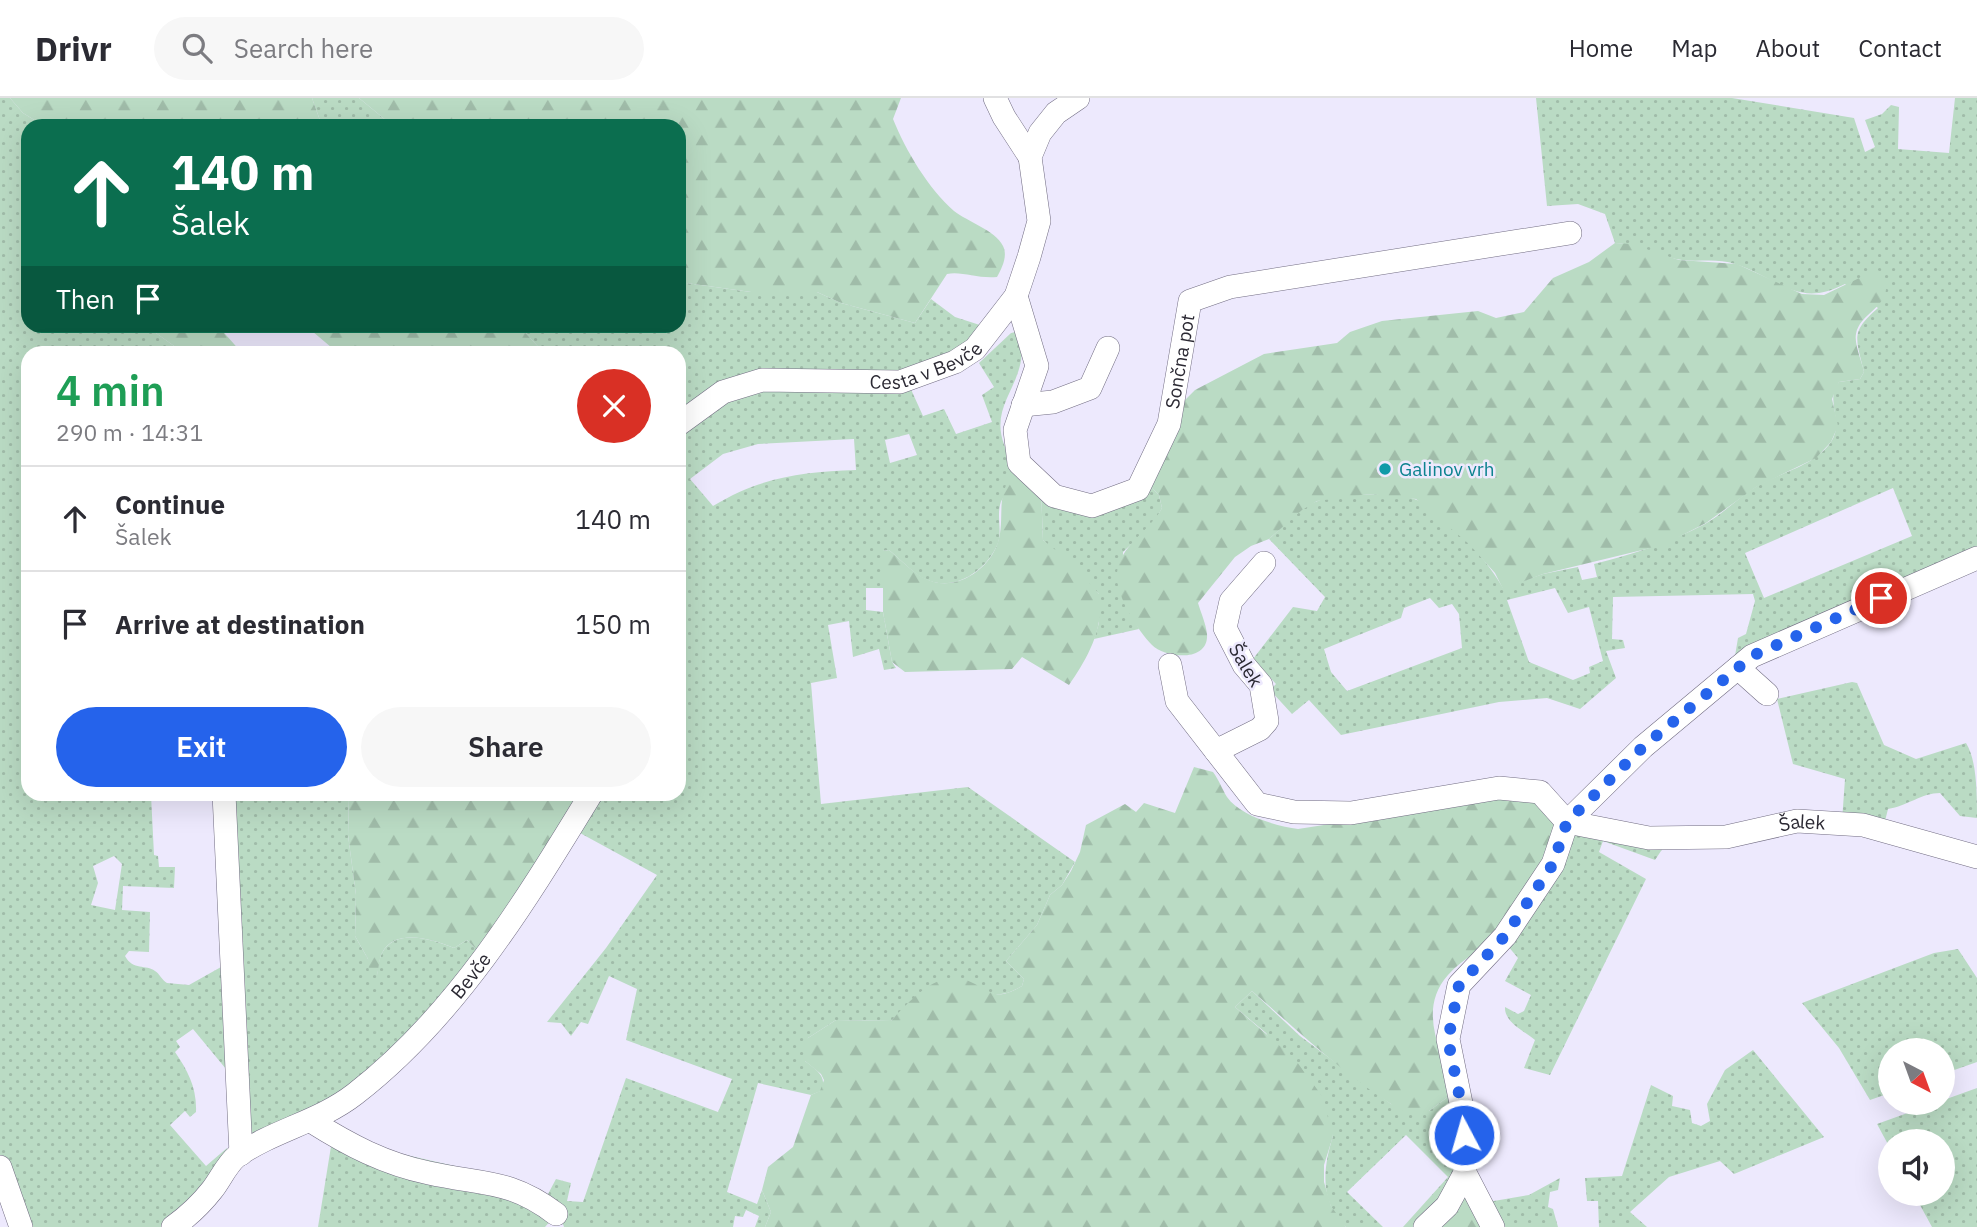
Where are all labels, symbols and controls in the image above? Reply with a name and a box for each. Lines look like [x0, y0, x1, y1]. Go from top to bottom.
search box [154, 17, 644, 80]
text: Drivr [35, 27, 112, 70]
icon: search [178, 29, 216, 67]
text: Search here [234, 31, 373, 65]
text: Home [1569, 32, 1633, 64]
text: Map [1671, 32, 1717, 64]
text: About [1755, 32, 1820, 64]
text: Contact [1858, 32, 1942, 64]
text: 140 m [171, 140, 315, 203]
icon: ahead [56, 147, 147, 238]
text: Šalek [171, 202, 250, 244]
icon: arrive [129, 280, 167, 318]
text: Then [56, 282, 115, 316]
street label: Sončna pot [1160, 312, 1200, 411]
street label: Cesta v Bevče [869, 337, 988, 394]
text: 4 min [56, 363, 165, 418]
button: close [577, 369, 651, 443]
text: 290 m · 14:31 [56, 417, 203, 447]
place label: Galinov vrh [1399, 457, 1495, 481]
marker: Galinov vrh [1377, 461, 1393, 477]
text: Continue [115, 487, 225, 521]
icon: ahead [56, 500, 94, 538]
text: 140 m [575, 502, 651, 536]
text: Šalek [115, 521, 172, 551]
pin [1851, 568, 1911, 628]
icon: arrive [1862, 579, 1900, 617]
icon: arrive [56, 605, 94, 643]
text: Arrive at destination [115, 607, 365, 641]
text: 150 m [575, 607, 651, 641]
street label: Šalek [1224, 639, 1268, 691]
button: Exit [56, 707, 347, 787]
button: Share [361, 707, 651, 787]
street label: Šalek [1776, 809, 1826, 837]
street label: Bevče [445, 948, 496, 1003]
north arrow [1878, 1038, 1955, 1115]
map controls [1878, 1038, 1955, 1206]
position arrow [1427, 1098, 1501, 1172]
button: sound [1878, 1129, 1955, 1206]

